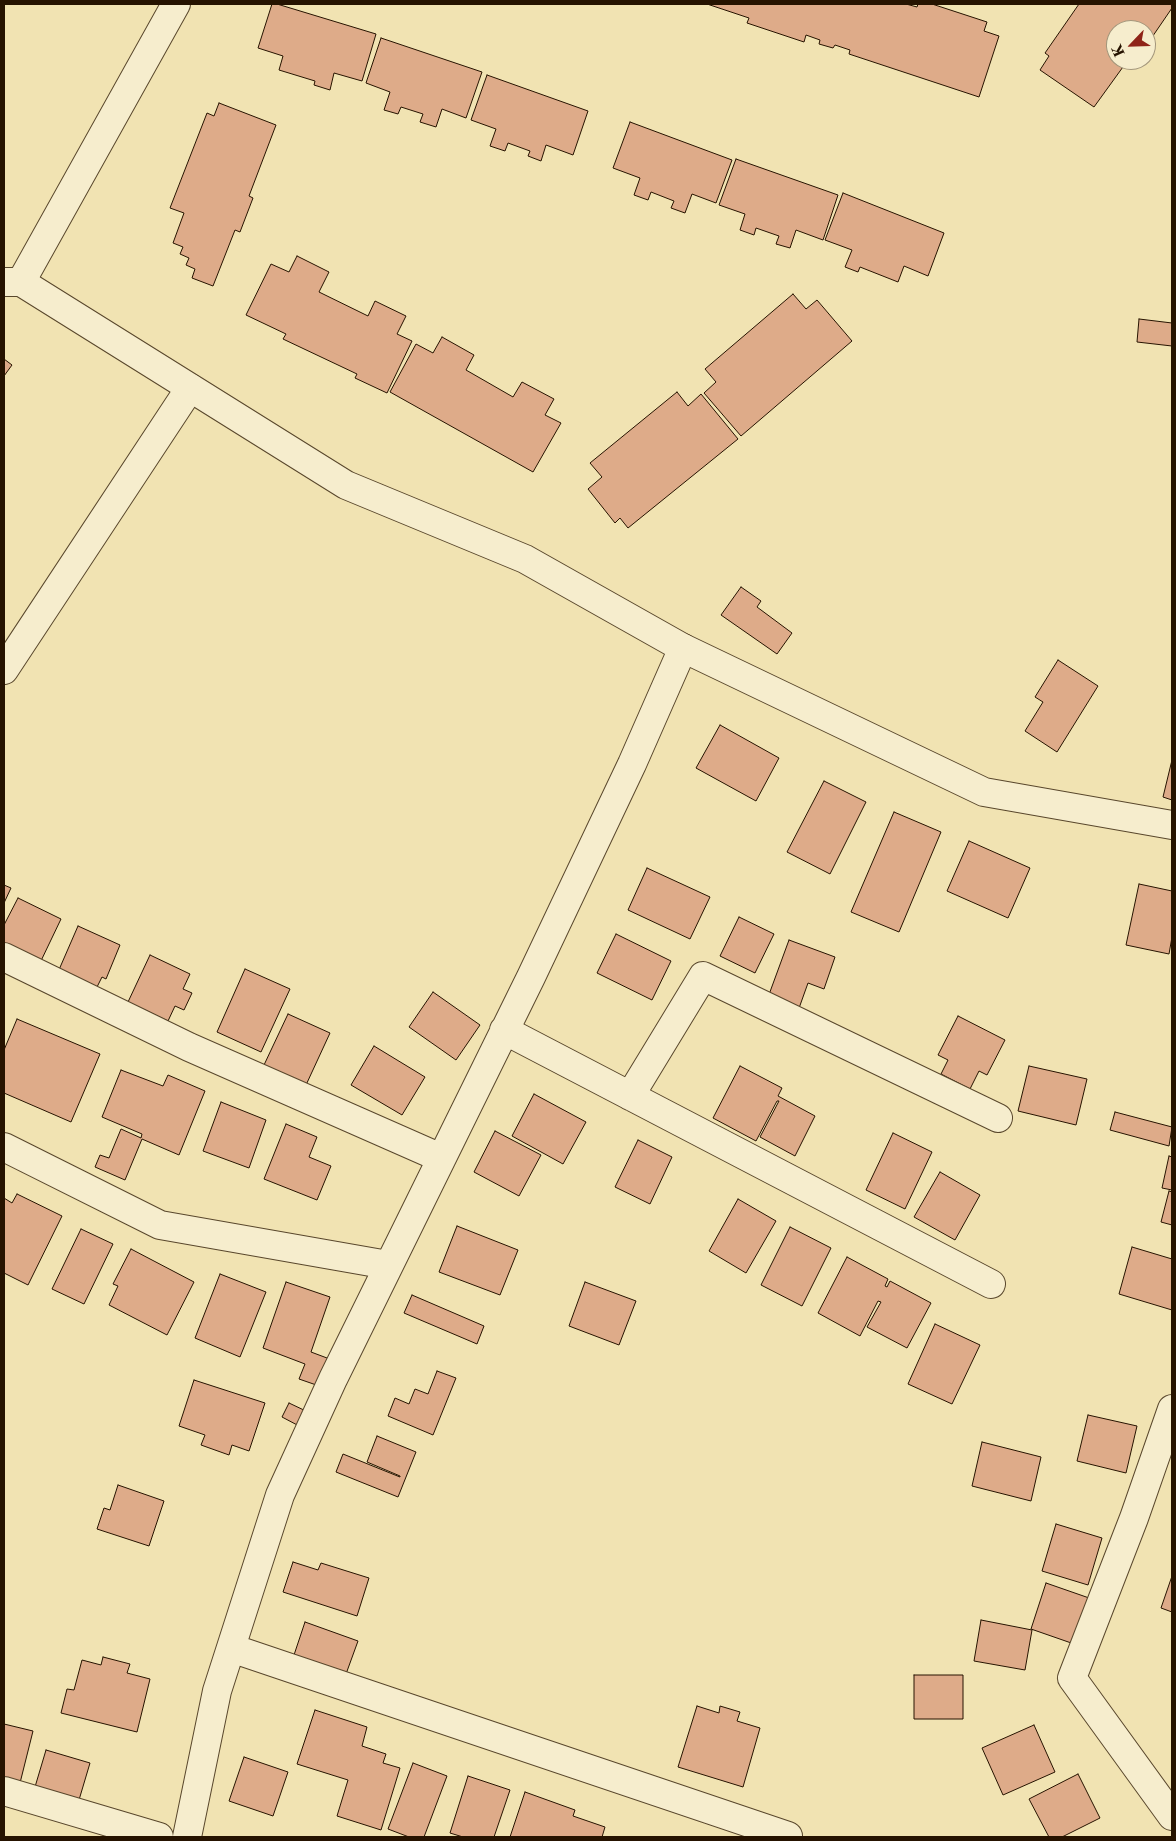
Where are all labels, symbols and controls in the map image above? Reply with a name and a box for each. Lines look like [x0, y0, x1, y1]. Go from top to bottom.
north arrow [1106, 20, 1156, 70]
text: K [1108, 42, 1129, 59]

